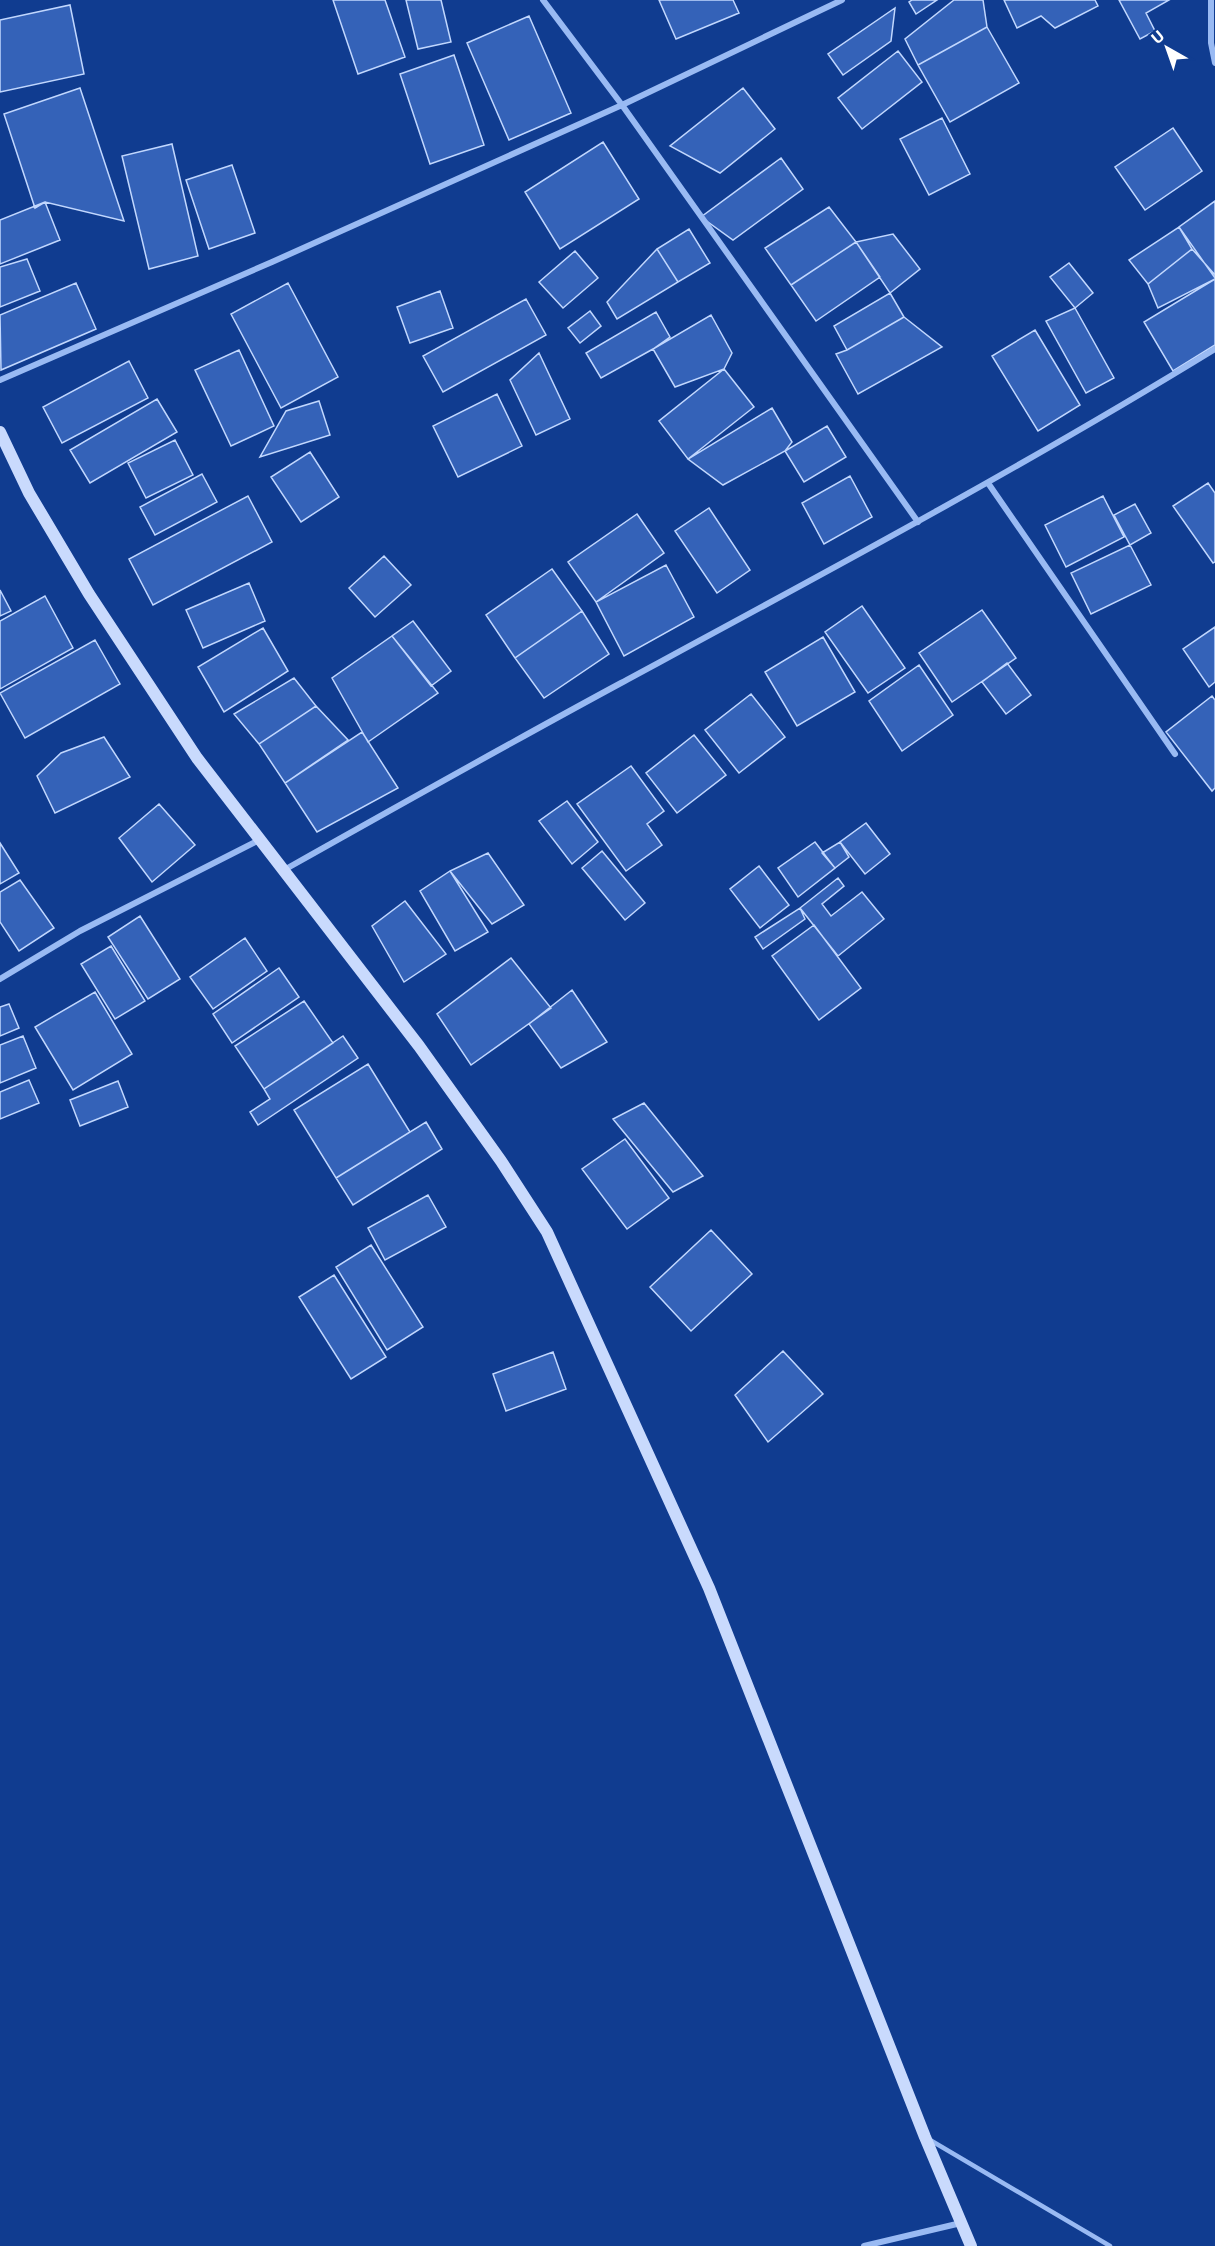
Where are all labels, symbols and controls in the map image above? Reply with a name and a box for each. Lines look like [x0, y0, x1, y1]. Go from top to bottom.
north arrow [1137, 18, 1197, 78]
text: U [1147, 25, 1167, 47]

